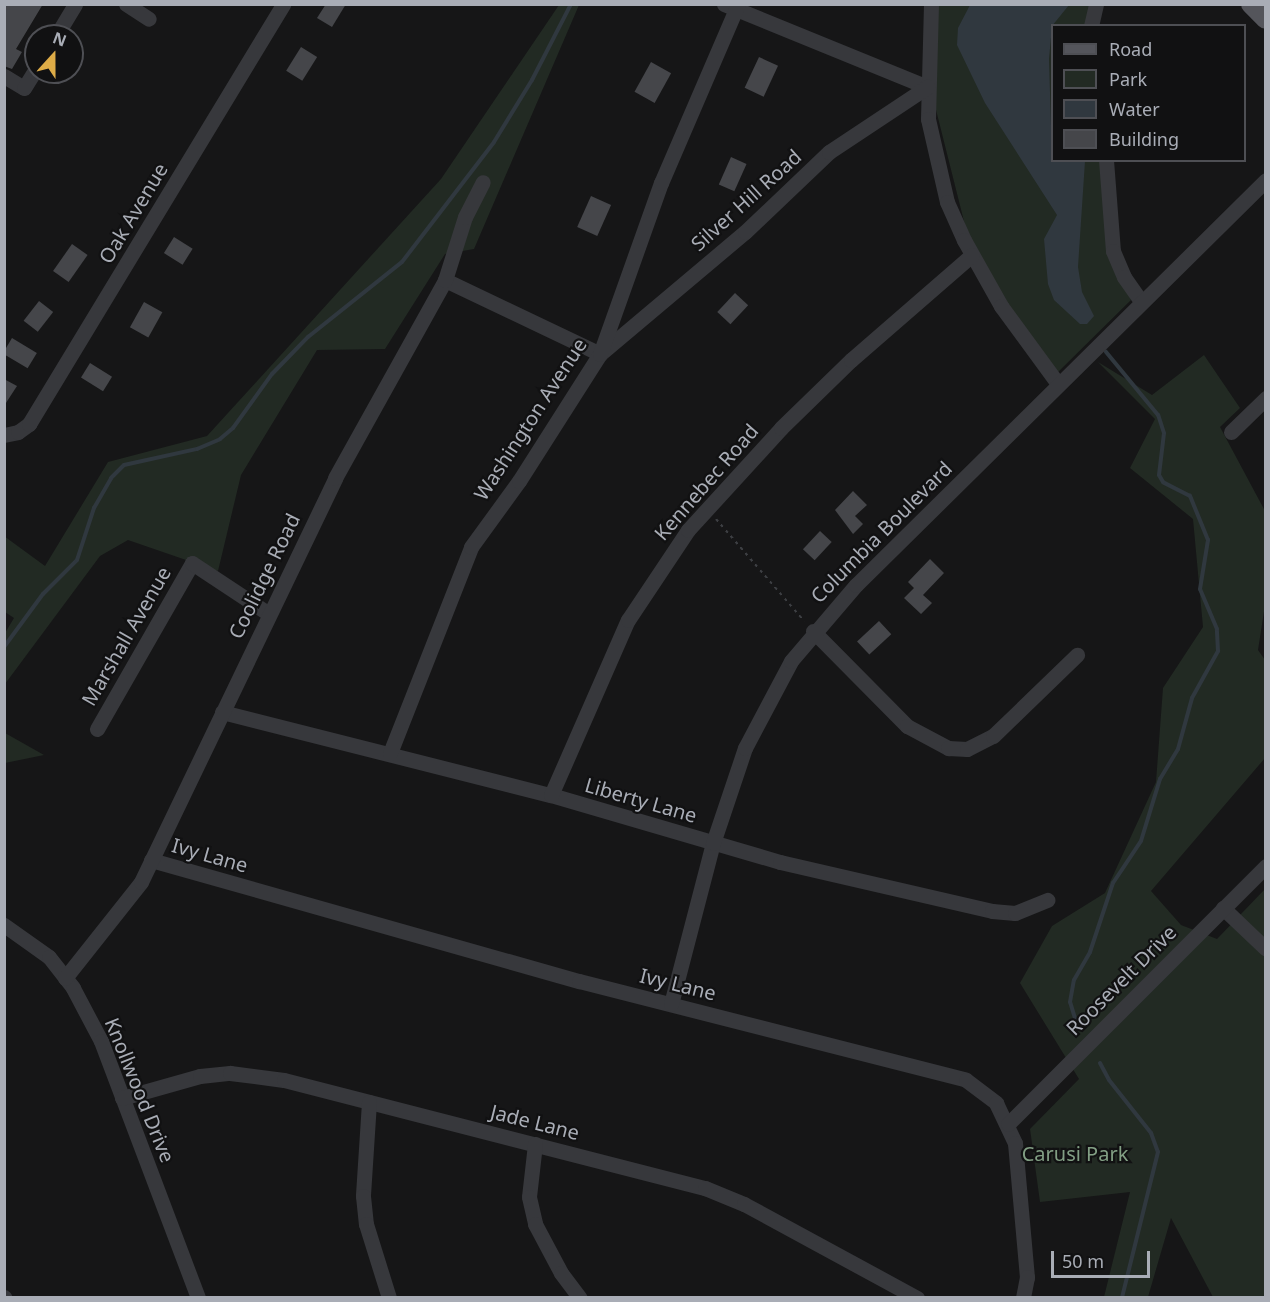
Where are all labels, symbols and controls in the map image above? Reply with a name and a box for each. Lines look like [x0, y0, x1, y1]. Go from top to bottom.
north arrow [24, 24, 84, 84]
legend [1051, 24, 1246, 162]
text: N [50, 26, 70, 52]
text: Road [1109, 37, 1152, 61]
text: Park [1109, 67, 1147, 91]
text: Water [1109, 97, 1160, 121]
text: Building [1109, 127, 1179, 151]
street label: Silver Hill Road [686, 144, 806, 256]
street label: Oak Avenue [94, 158, 172, 268]
street label: Washington Avenue [469, 334, 591, 504]
street label: Kennebec Road [649, 419, 763, 545]
street label: Columbia Boulevard [805, 456, 957, 608]
street label: Coolidge Road [223, 509, 305, 643]
street label: Marshall Avenue [76, 562, 176, 710]
street label: Liberty Lane [582, 773, 700, 827]
street label: Ivy Lane [169, 833, 251, 877]
street label: Roosevelt Drive [1061, 920, 1181, 1040]
street label: Ivy Lane [637, 963, 719, 1005]
street label: Knollwood Drive [100, 1014, 180, 1166]
street label: Jade Lane [488, 1099, 582, 1145]
park label: Carusi Park [1022, 1141, 1128, 1165]
scale bar [1054, 1239, 1153, 1277]
text: 50 m [1062, 1249, 1104, 1273]

